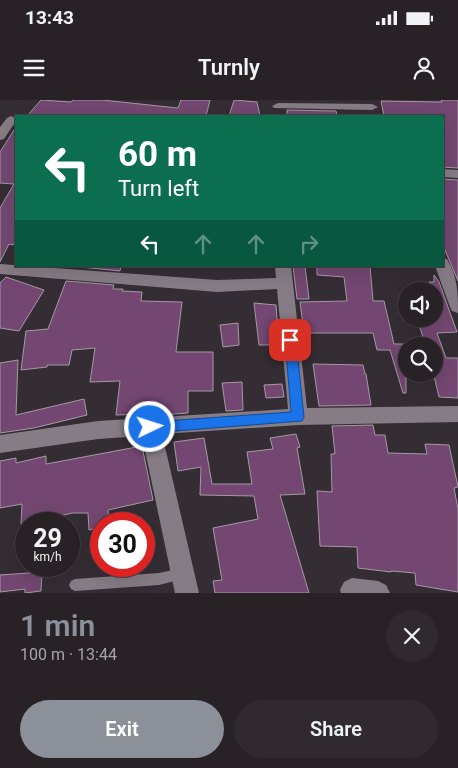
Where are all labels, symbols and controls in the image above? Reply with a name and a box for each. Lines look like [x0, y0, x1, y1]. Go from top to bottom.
text: 13:43 [25, 6, 74, 29]
icon: menu [20, 54, 48, 82]
icon: person [410, 54, 438, 82]
text: Turnly [198, 55, 260, 80]
text: 60 m [118, 134, 197, 175]
icon: left [35, 135, 100, 200]
text: Turn left [118, 176, 199, 201]
icon: left [136, 230, 164, 258]
icon: ahead [189, 230, 217, 258]
icon: ahead [242, 230, 270, 258]
icon: right [295, 230, 323, 258]
map controls [398, 282, 443, 382]
button: sound [398, 282, 443, 327]
pin [269, 319, 311, 361]
icon: arrive [276, 326, 304, 354]
button: search [398, 337, 443, 382]
position arrow [123, 400, 175, 452]
speed limit sign: 30 [90, 512, 155, 577]
text: 29 [33, 524, 62, 553]
text: km/h [33, 550, 62, 564]
text: 1 min [20, 608, 95, 643]
button: close [386, 610, 438, 662]
text: 100 m · 13:44 [20, 645, 117, 664]
button: Exit [20, 700, 224, 758]
button: Share [234, 700, 438, 758]

